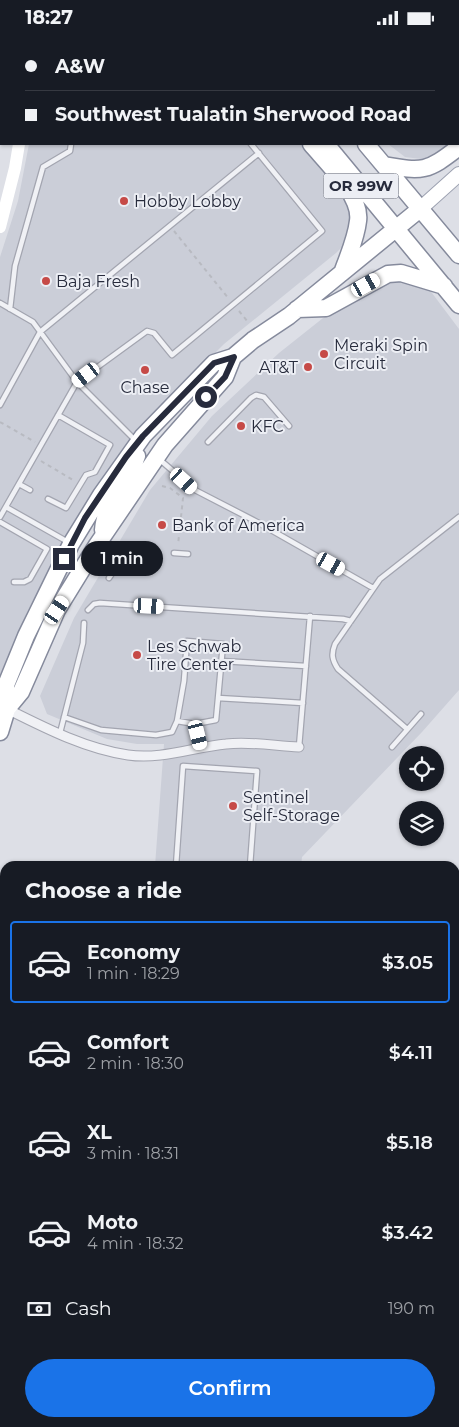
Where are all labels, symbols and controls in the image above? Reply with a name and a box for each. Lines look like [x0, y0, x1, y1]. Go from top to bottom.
text: 18:27 [25, 6, 73, 29]
text: A&W [55, 55, 105, 78]
text: Southwest Tualatin Sherwood Road [55, 103, 411, 126]
road number: OR 99W [324, 173, 398, 199]
place label: Hobby Lobby [134, 192, 241, 211]
marker: Hobby Lobby [118, 195, 130, 207]
car [349, 271, 382, 299]
place label: Baja Fresh [56, 272, 140, 291]
marker: Baja Fresh [40, 275, 52, 287]
place label: Meraki Spin Circuit [334, 336, 428, 373]
marker: Meraki Spin Circuit [318, 348, 330, 360]
place label: AT&T [259, 358, 299, 377]
car [69, 360, 102, 390]
marker: AT&T [302, 361, 314, 373]
marker: Chase [139, 364, 151, 376]
place label: Chase [120, 378, 170, 397]
route start [195, 386, 217, 408]
place label: KFC [251, 417, 284, 436]
marker: KFC [235, 420, 247, 432]
car [167, 465, 200, 497]
place label: Bank of America [172, 516, 305, 535]
marker: Bank of America [156, 519, 168, 531]
callout: 1 min [82, 541, 164, 577]
route end [53, 548, 75, 570]
text: 1 min [101, 549, 143, 568]
car [314, 550, 347, 578]
car [42, 593, 71, 627]
car [133, 598, 164, 614]
place label: Les Schwab Tire Center [147, 637, 242, 674]
marker: Les Schwab Tire Center [131, 649, 143, 661]
car [187, 719, 208, 751]
map controls [399, 746, 444, 846]
button: locate [399, 746, 444, 791]
place label: Sentinel Self-Storage [243, 788, 340, 825]
marker: Sentinel Self-Storage [227, 800, 239, 812]
button: layers [399, 801, 444, 846]
text: Choose a ride [25, 877, 182, 904]
icon: car [27, 940, 72, 985]
text: Economy [87, 941, 180, 964]
text: $3.05 [382, 951, 433, 974]
text: 1 min · 18:29 [87, 964, 180, 983]
icon: car [27, 1030, 72, 1075]
text: Comfort [87, 1031, 169, 1054]
text: $4.11 [389, 1041, 433, 1064]
text: 2 min · 18:30 [87, 1054, 184, 1073]
icon: car [27, 1120, 72, 1165]
text: XL [87, 1121, 112, 1144]
text: $5.18 [386, 1131, 433, 1154]
text: 3 min · 18:31 [87, 1144, 179, 1163]
icon: car [27, 1210, 72, 1255]
text: Moto [87, 1211, 138, 1234]
text: $3.42 [382, 1221, 433, 1244]
text: 4 min · 18:32 [87, 1234, 184, 1253]
icon: cash [25, 1295, 53, 1323]
text: Cash [65, 1297, 112, 1320]
text: 190 m [388, 1299, 435, 1318]
button: Confirm [25, 1359, 435, 1417]

